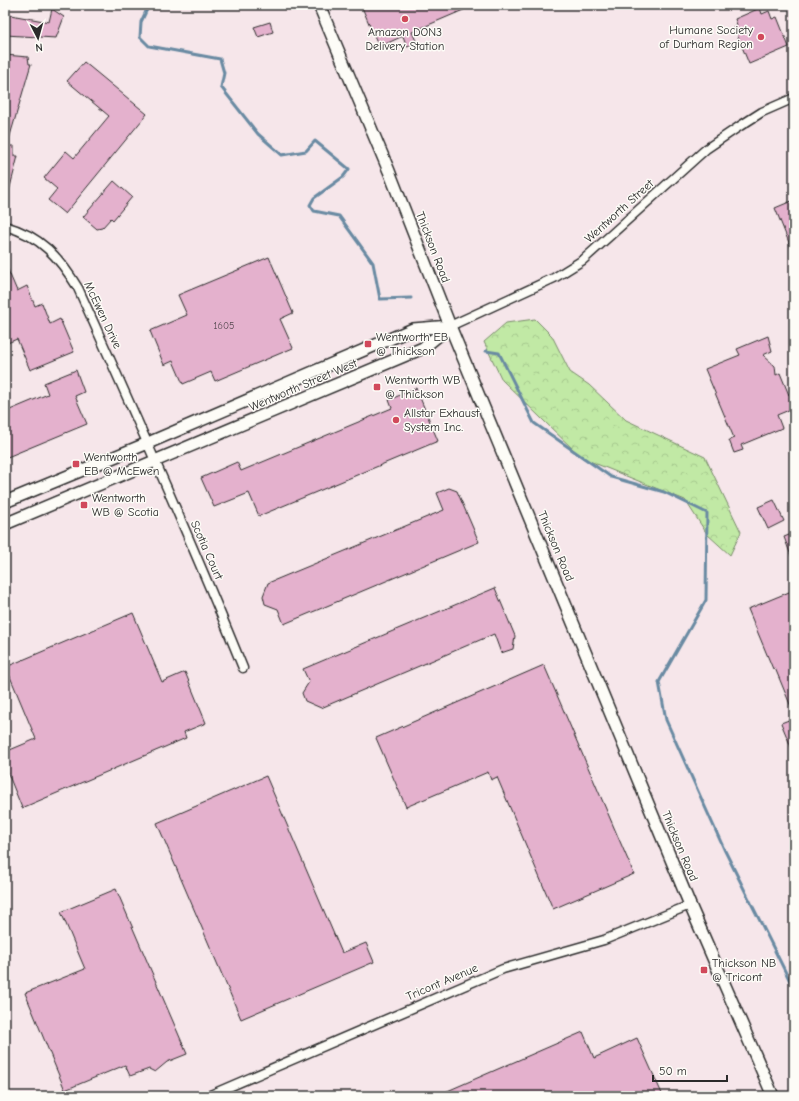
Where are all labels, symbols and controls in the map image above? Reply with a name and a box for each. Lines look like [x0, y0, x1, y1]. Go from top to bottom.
marker: Amazon DON3 Delivery Station [400, 14, 410, 24]
north arrow [18, 18, 58, 58]
place label: Humane Society of Durham Region [659, 23, 754, 51]
place label: Amazon DON3 Delivery Station [366, 25, 444, 53]
marker: Humane Society of Durham Region [756, 32, 766, 42]
text: N [35, 41, 43, 54]
street label: Wentworth Street [582, 176, 657, 246]
street label: Thickson Road [413, 210, 453, 284]
street label: McEwen Drive [81, 279, 125, 351]
house number: 1605 [214, 320, 234, 332]
place label: Wentworth EB @ Thickson [376, 330, 448, 358]
marker: Wentworth EB @ Thickson [363, 339, 373, 349]
street label: Wentworth Street West [247, 356, 360, 414]
place label: Wentworth WB @ Thickson [385, 373, 460, 401]
marker: Wentworth WB @ Thickson [372, 382, 382, 392]
place label: Allstar Exhaust System Inc. [404, 406, 480, 434]
marker: Allstar Exhaust System Inc. [391, 415, 401, 425]
place label: Wentworth EB @ McEwen [84, 450, 159, 478]
marker: Wentworth EB @ McEwen [71, 459, 81, 469]
place label: Wentworth WB @ Scotia [92, 491, 159, 519]
marker: Wentworth WB @ Scotia [79, 500, 89, 510]
street label: Thickson Road [535, 509, 577, 583]
street label: Scotia Court [188, 518, 226, 582]
street label: Thickson Road [659, 809, 701, 883]
place label: Thickson NB @ Tricont [712, 956, 776, 984]
street label: Tricont Avenue [404, 961, 480, 1003]
marker: Thickson NB @ Tricont [699, 965, 709, 975]
scale bar [653, 1057, 727, 1083]
text: 50 m [659, 1064, 687, 1078]

